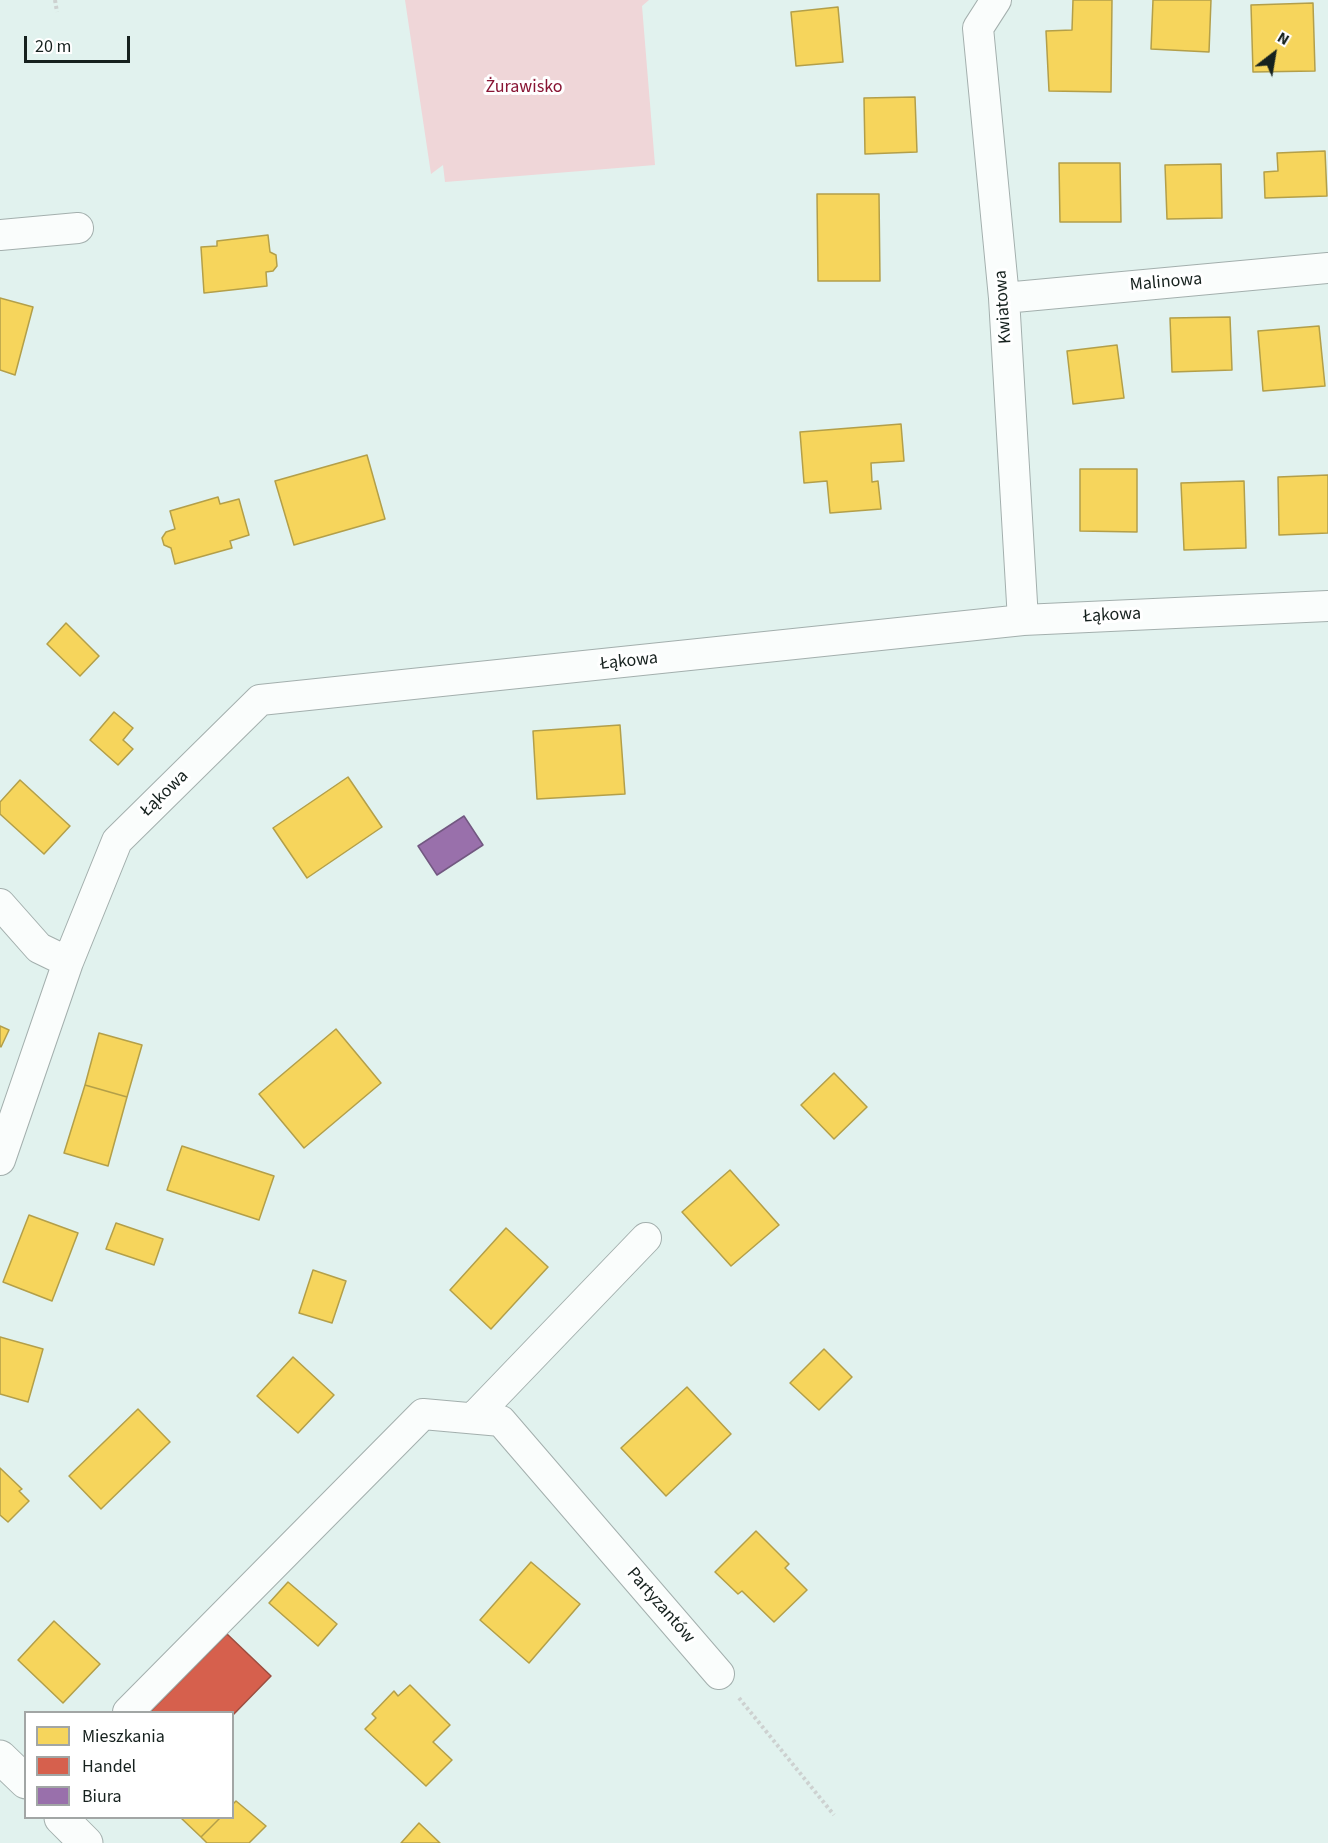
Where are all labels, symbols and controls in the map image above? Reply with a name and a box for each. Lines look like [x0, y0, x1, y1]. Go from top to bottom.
scale bar [27, 24, 134, 62]
north arrow [1244, 24, 1304, 84]
text: N [1273, 26, 1293, 51]
text: 20 m [35, 34, 71, 59]
park label: Żurawisko [485, 77, 563, 99]
street label: Kwiatowa [991, 269, 1017, 345]
street label: Malinowa [1129, 269, 1203, 297]
street label: Łąkowa [1082, 604, 1142, 628]
street label: Łąkowa [599, 648, 659, 676]
street label: Łąkowa [137, 766, 193, 822]
street label: Partyzantów [621, 1564, 699, 1648]
legend [24, 1711, 234, 1819]
text: Mieszkania [82, 1724, 165, 1749]
text: Handel [82, 1754, 136, 1779]
text: Biura [82, 1784, 122, 1809]

